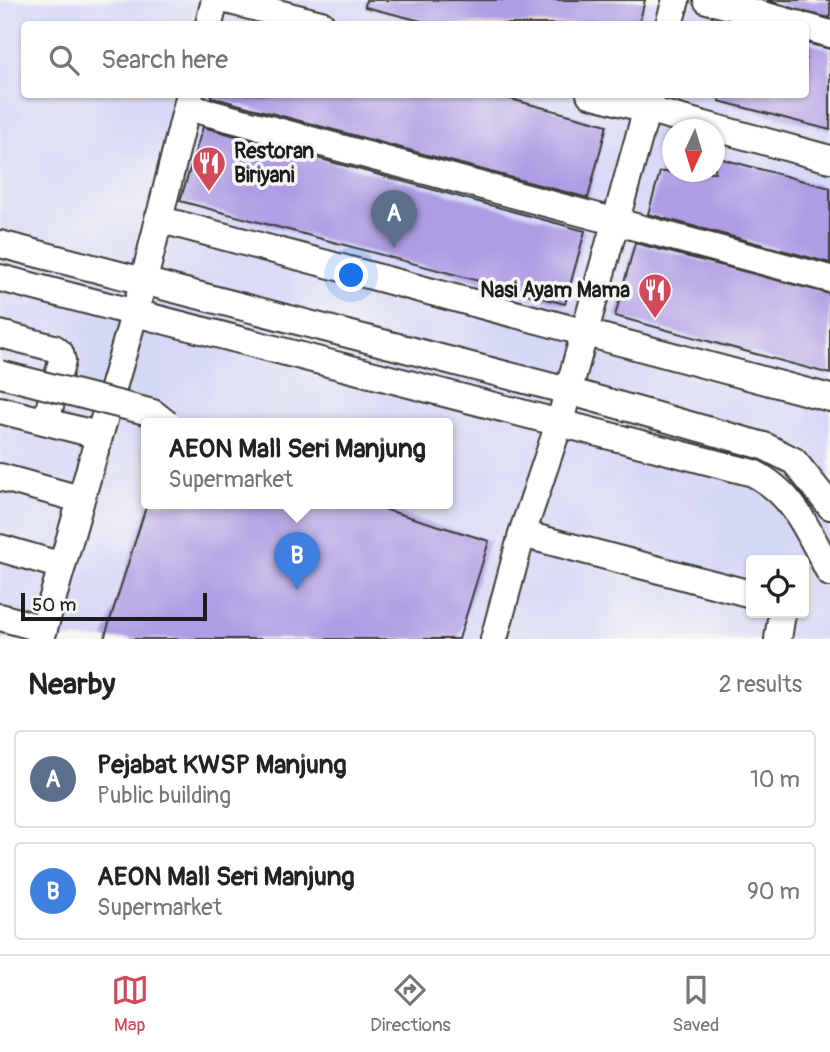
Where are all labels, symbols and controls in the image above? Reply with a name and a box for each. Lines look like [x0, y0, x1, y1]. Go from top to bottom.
search box [21, 21, 809, 98]
icon: search [45, 41, 83, 79]
text: Search here [101, 44, 228, 76]
north arrow [662, 119, 725, 182]
place label: Restoran Biriyani [234, 138, 314, 189]
restaurant icon: Restoran Biriyani [190, 144, 228, 193]
pin: A [371, 190, 417, 248]
your location [334, 258, 368, 292]
restaurant icon: Nasi Ayam Mama [636, 271, 674, 320]
place label: Nasi Ayam Mama [480, 277, 630, 304]
popup [141, 418, 453, 509]
text: AEON Mall Seri Manjung [168, 433, 426, 465]
text: Supermarket [168, 465, 293, 494]
pin: B [274, 532, 320, 590]
map controls [746, 555, 809, 618]
button: locate [746, 555, 809, 618]
scale bar [21, 590, 206, 622]
text: 50 m [32, 593, 76, 617]
text: Nearby [28, 666, 115, 703]
text: 2 results [719, 670, 802, 699]
text: Pejabat KWSP Manjung [97, 749, 347, 781]
text: A [46, 765, 60, 794]
text: 10 m [750, 765, 800, 794]
text: Public building [97, 781, 231, 810]
text: AEON Mall Seri Manjung [97, 861, 355, 893]
text: B [46, 877, 60, 906]
text: 90 m [747, 877, 800, 906]
text: Supermarket [97, 893, 222, 922]
tab: Map [111, 971, 149, 1037]
tab: Directions [370, 971, 451, 1037]
tab: Saved [672, 971, 719, 1037]

